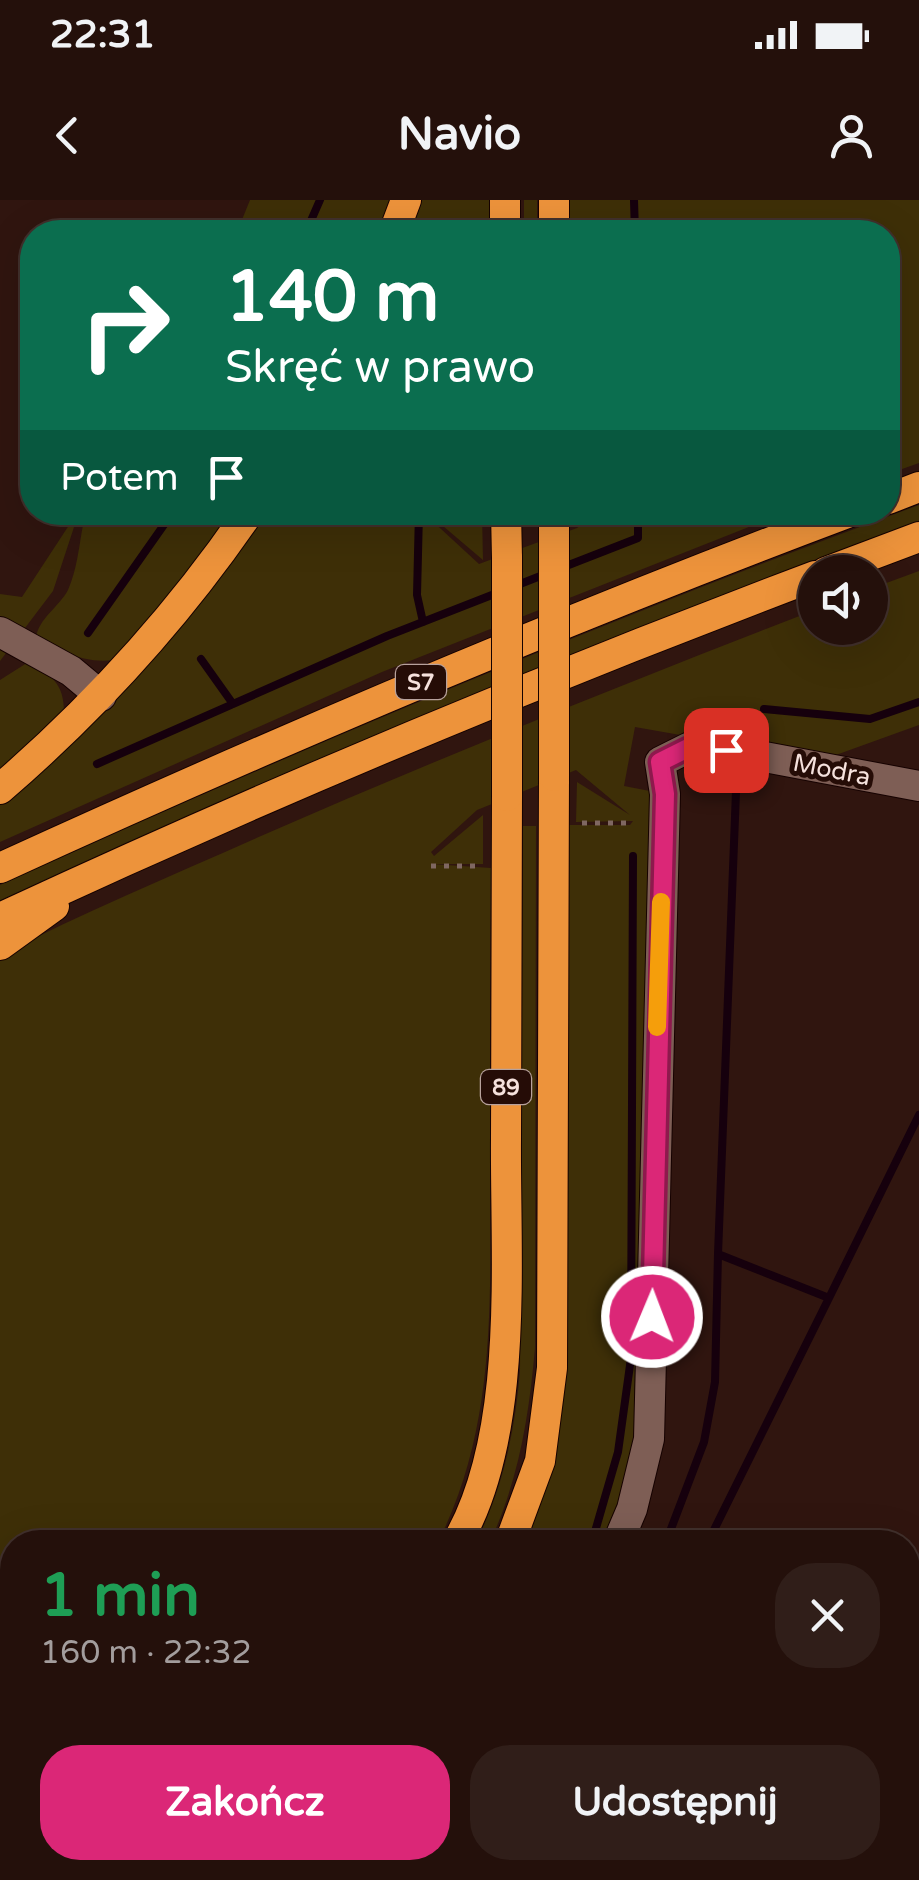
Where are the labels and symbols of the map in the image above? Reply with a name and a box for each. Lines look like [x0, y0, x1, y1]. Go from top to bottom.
road number: S7 [396, 665, 446, 699]
pin [684, 708, 769, 793]
street label: Modra [790, 748, 873, 792]
road number: 89 [481, 1070, 531, 1104]
position arrow [600, 1265, 704, 1369]

